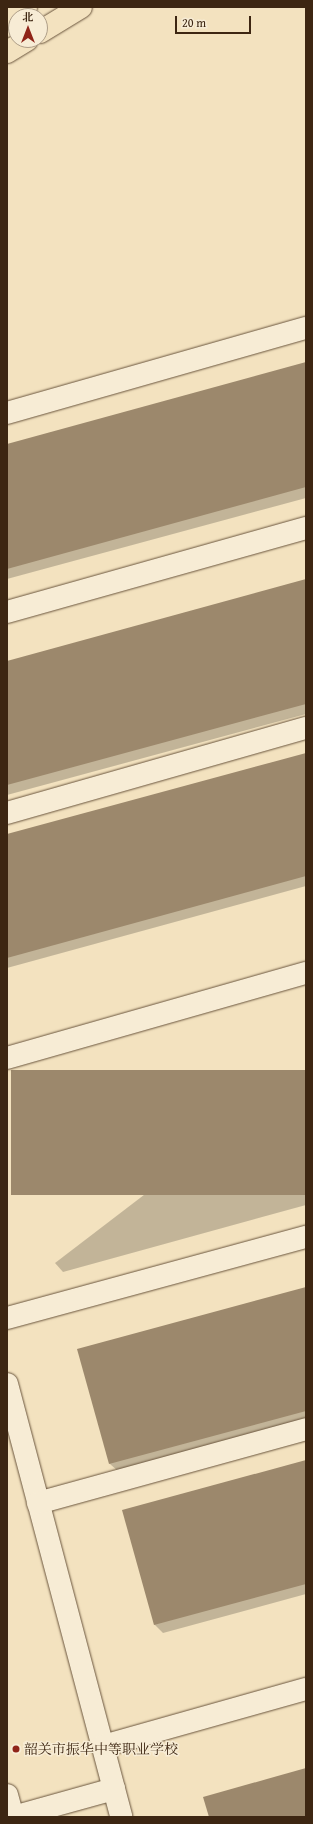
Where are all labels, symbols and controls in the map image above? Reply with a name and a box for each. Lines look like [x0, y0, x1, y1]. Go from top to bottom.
north arrow [8, 8, 48, 48]
scale bar [177, 8, 253, 34]
text: 北 [23, 9, 34, 25]
text: 20 m [182, 14, 206, 31]
place label: 韶关市振华中等职业学校 [24, 1741, 178, 1757]
marker: 韶关市振华中等职业学校 [11, 1744, 21, 1754]

